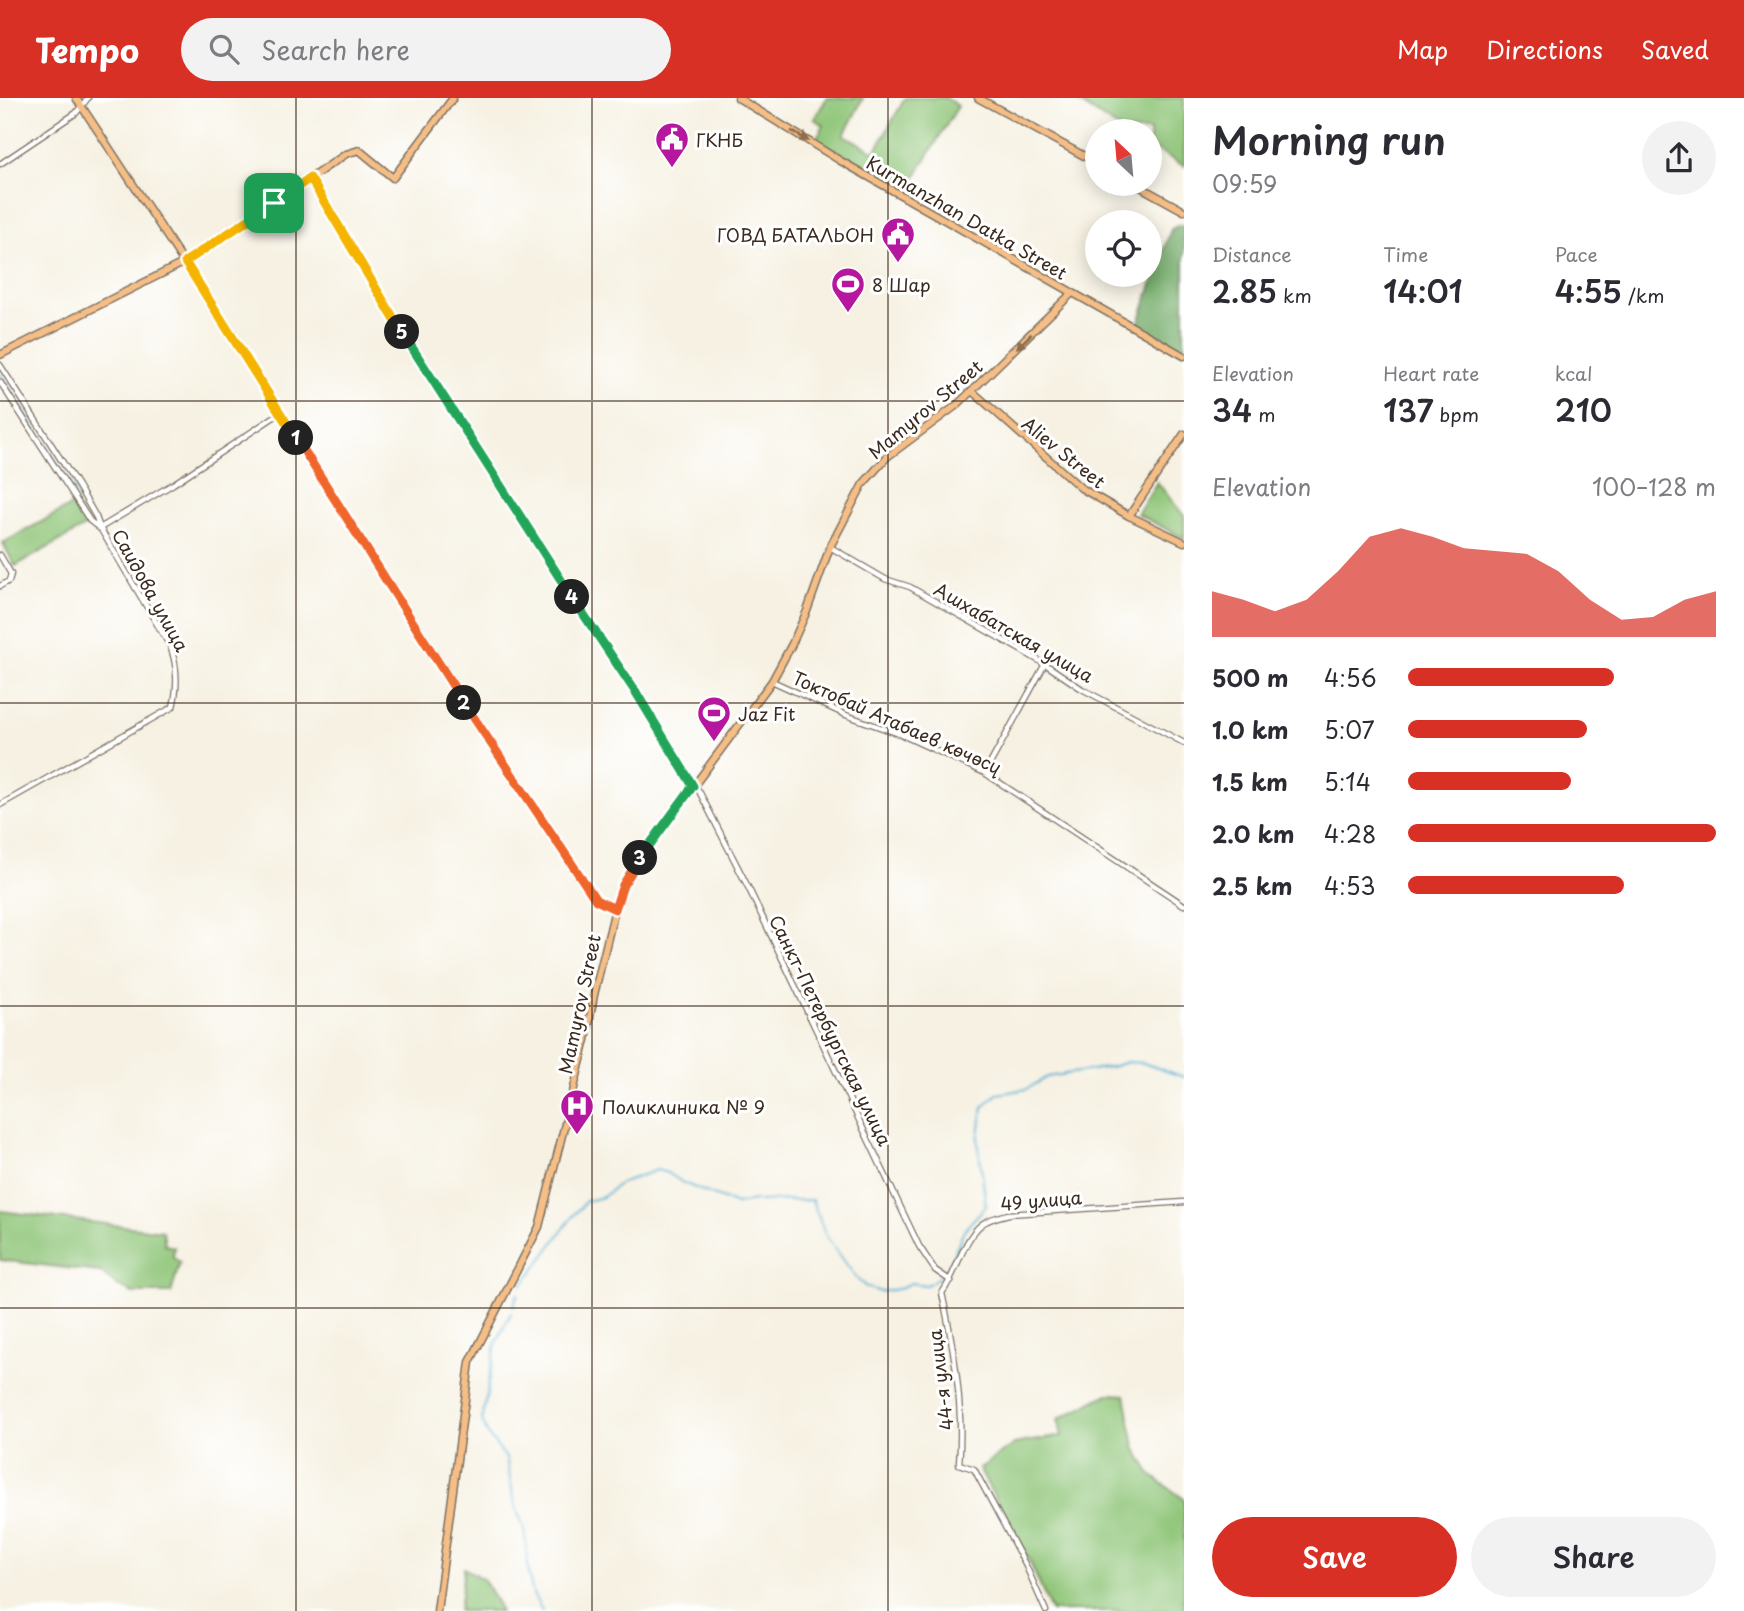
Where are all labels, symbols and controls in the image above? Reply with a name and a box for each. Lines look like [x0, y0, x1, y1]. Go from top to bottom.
search box [181, 18, 671, 81]
text: Tempo [35, 24, 139, 74]
icon: search [205, 30, 243, 68]
text: Search here [261, 30, 410, 69]
text: Map [1397, 31, 1448, 67]
text: Directions [1486, 31, 1603, 67]
text: Saved [1641, 31, 1709, 67]
text: Morning run [1212, 111, 1446, 168]
north arrow [1085, 119, 1162, 196]
map controls [1085, 119, 1162, 287]
public building icon: ГКНБ [653, 120, 691, 169]
button: share [1642, 121, 1716, 195]
place label: ГКНБ [696, 126, 743, 153]
one-way arrow [790, 130, 809, 143]
street label: Kurmanzhan Datka Street [862, 148, 1072, 286]
text: 09:59 [1212, 166, 1278, 201]
pin [244, 173, 304, 233]
icon: arrive [255, 184, 293, 222]
button: locate [1085, 210, 1162, 287]
public building icon: ГОВД БАТАЛЬОН [879, 215, 917, 264]
place label: ГОВД БАТАЛЬОН [717, 221, 874, 248]
text: Distance [1212, 240, 1292, 268]
text: Time [1383, 240, 1428, 268]
text: Pace [1555, 240, 1598, 268]
sports icon: 8 Шар [829, 265, 867, 314]
text: 2.85 [1212, 268, 1277, 313]
text: 14:01 [1383, 268, 1463, 313]
text: 4:55 [1555, 268, 1622, 313]
place label: 8 Шар [872, 271, 931, 298]
text: km [1277, 281, 1312, 309]
text: /km [1622, 281, 1664, 309]
pin: 5 [384, 314, 420, 350]
text: 5 [395, 317, 408, 345]
one-way arrow [1016, 333, 1033, 349]
street label: Mamyrov Street [862, 353, 988, 465]
text: Elevation [1212, 359, 1294, 387]
text: Heart rate [1383, 359, 1479, 387]
text: kcal [1555, 359, 1593, 387]
text: 34 [1212, 387, 1252, 432]
text: 137 [1383, 387, 1433, 432]
text: 210 [1555, 387, 1612, 432]
text: m [1252, 400, 1276, 428]
text: bpm [1433, 400, 1479, 428]
street label: Aliev Street [1016, 410, 1112, 494]
pin: 1 [278, 420, 314, 456]
text: 1 [291, 423, 300, 451]
text: Elevation [1212, 469, 1311, 504]
text: 100–128 m [1592, 469, 1716, 504]
street label: Саидова улица [106, 524, 196, 657]
street label: Ашхабатская улица [929, 575, 1099, 689]
pin: 4 [554, 580, 590, 614]
text: 4 [565, 582, 578, 610]
text: 500 m [1212, 660, 1289, 695]
text: 4:56 [1324, 660, 1377, 695]
street label: Токтобай Атабаев көчөсү [788, 664, 1006, 781]
pin: 2 [447, 686, 482, 720]
text: 2 [457, 688, 470, 716]
sports icon: Jaz Fit [695, 694, 733, 743]
place label: Jaz Fit [738, 700, 795, 727]
text: 1.0 km [1212, 712, 1289, 747]
text: 5:07 [1324, 712, 1375, 747]
text: 1.5 km [1212, 764, 1288, 799]
text: 5:14 [1324, 764, 1371, 799]
text: 2.0 km [1212, 816, 1294, 851]
text: 4:28 [1324, 816, 1376, 851]
pin: 3 [622, 840, 658, 876]
text: 3 [633, 843, 646, 871]
text: 2.5 km [1212, 868, 1292, 903]
text: 4:53 [1324, 868, 1375, 903]
street label: Санкт-Петербургская улица [763, 910, 899, 1151]
street label: Mamyrov Street [551, 932, 607, 1076]
hospital icon: Поликлиника № 9 [558, 1087, 596, 1136]
place label: Поликлиника № 9 [602, 1093, 765, 1120]
street label: 49 улица [999, 1183, 1083, 1217]
street label: 44-я улица [920, 1327, 960, 1432]
button: Save [1212, 1517, 1457, 1597]
button: Share [1471, 1517, 1716, 1597]

